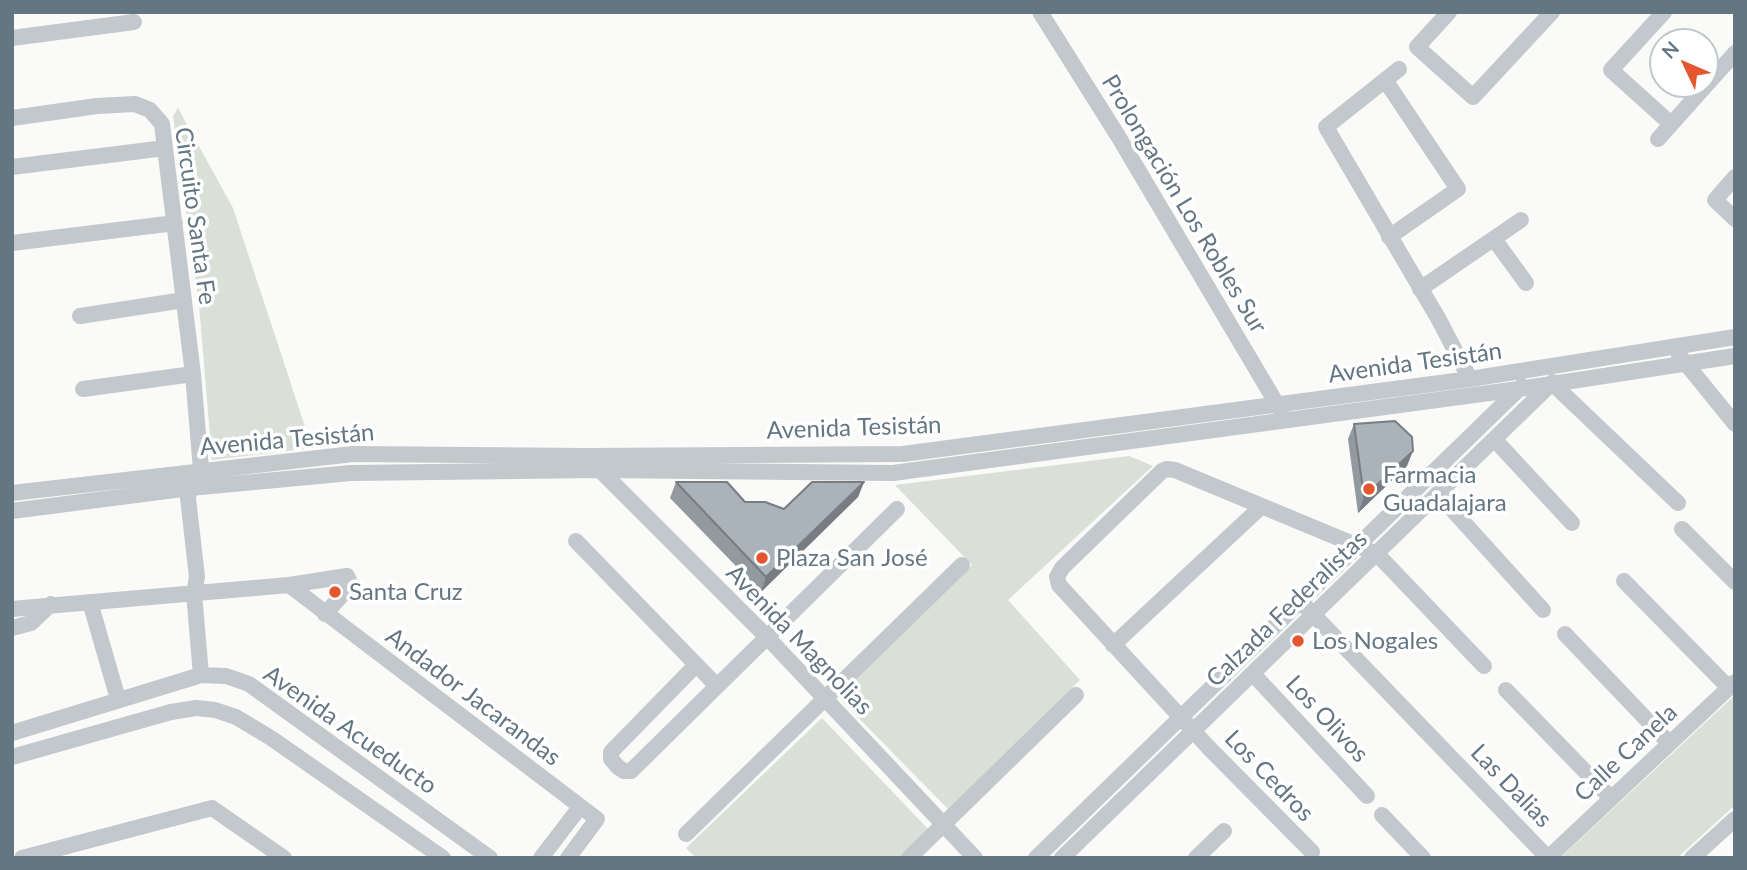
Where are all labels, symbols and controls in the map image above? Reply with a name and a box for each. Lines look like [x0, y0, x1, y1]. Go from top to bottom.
north arrow [1649, 28, 1719, 98]
text: N [1657, 36, 1683, 63]
street label: Prolongación Los Robles Sur [1095, 70, 1273, 338]
street label: Circuito Santa Fe [168, 125, 222, 307]
street label: Avenida Tesistán [1326, 337, 1504, 389]
street label: Avenida Tesistán [766, 411, 942, 445]
street label: Avenida Tesistán [199, 418, 375, 462]
place label: Farmacia Guadalajara [1383, 461, 1507, 517]
marker: Farmacia Guadalajara [1361, 481, 1377, 497]
street label: Calzada Federalistas [1201, 525, 1373, 693]
place label: Plaza San José [776, 544, 928, 572]
marker: Plaza San José [754, 550, 770, 566]
street label: Avenida Magnolias [720, 559, 878, 721]
place label: Santa Cruz [349, 578, 463, 606]
marker: Santa Cruz [327, 584, 343, 600]
street label: Andador Jacarandas [380, 622, 566, 772]
place label: Los Nogales [1312, 627, 1438, 655]
marker: Los Nogales [1290, 633, 1306, 649]
street label: Avenida Acueducto [258, 660, 442, 800]
street label: Los Olivos [1280, 670, 1374, 768]
street label: Calle Canela [1569, 698, 1683, 808]
street label: Los Cedros [1218, 724, 1320, 828]
street label: Las Dalias [1464, 738, 1558, 834]

